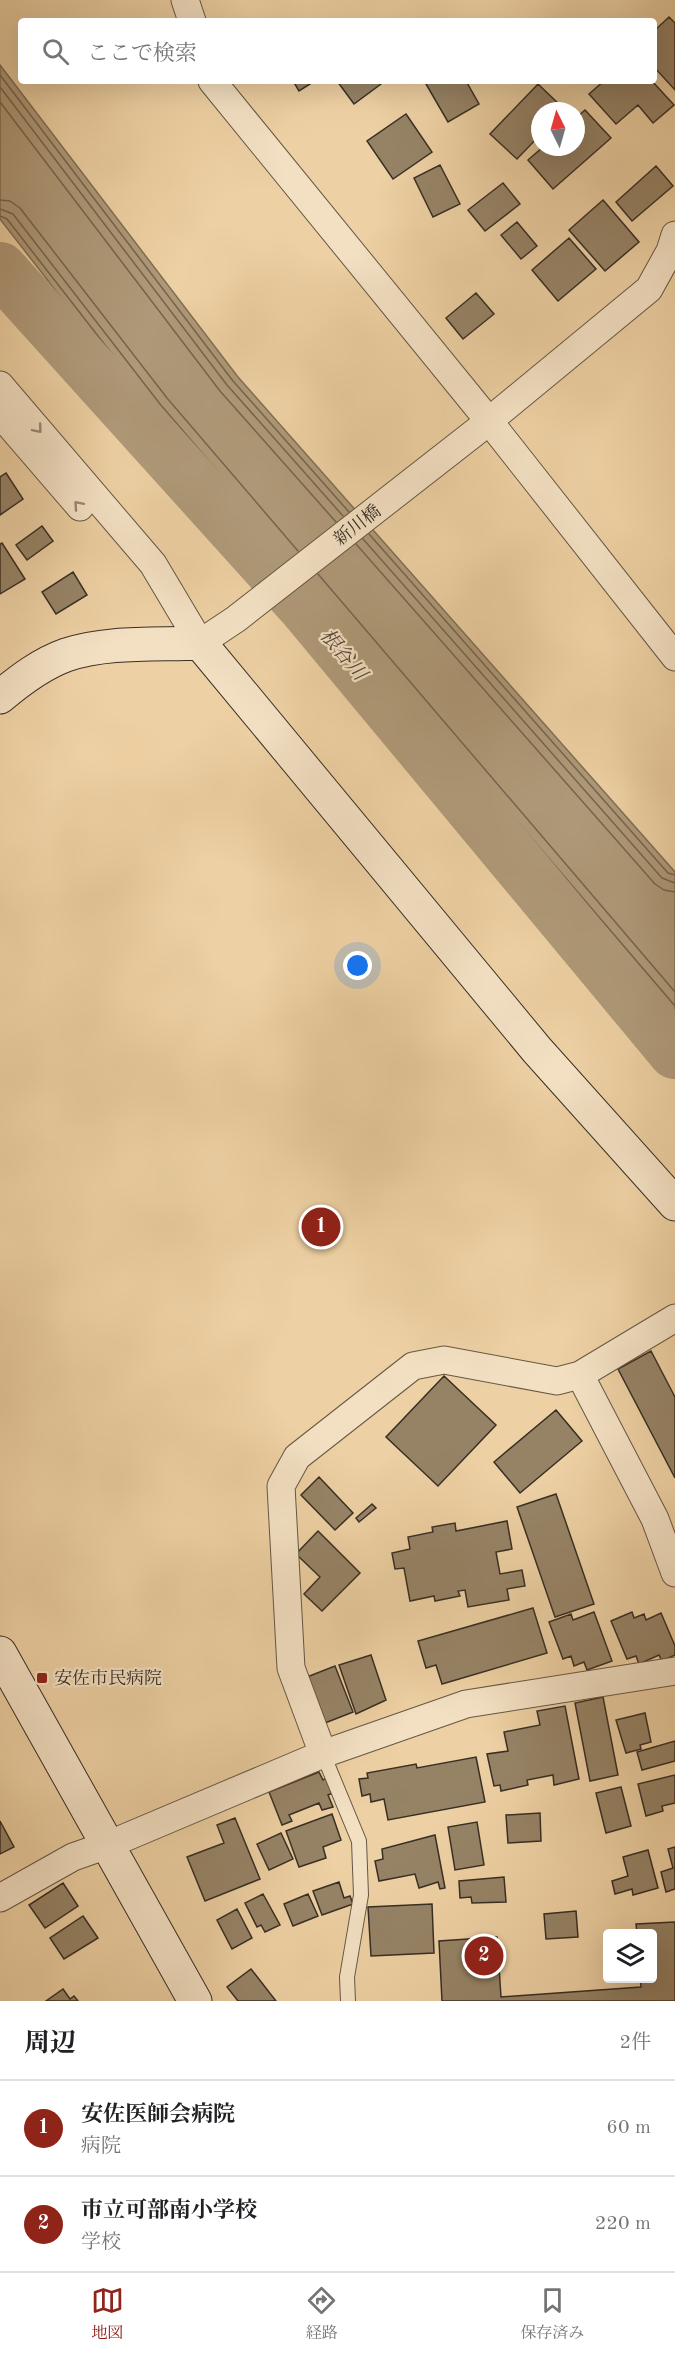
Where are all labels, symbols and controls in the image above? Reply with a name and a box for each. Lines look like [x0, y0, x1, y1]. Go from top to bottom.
search box [18, 18, 657, 84]
icon: search [39, 35, 72, 68]
text: ここで検索 [87, 43, 197, 65]
north arrow [531, 102, 585, 156]
one-way arrow [31, 422, 42, 433]
street label: 新川橋 [330, 500, 384, 550]
one-way arrow [74, 501, 85, 512]
water label: 根谷川 [316, 625, 372, 686]
your location [343, 951, 372, 980]
pin: 1 [302, 1204, 340, 1250]
place label: 安佐市民病院 [54, 1668, 162, 1688]
marker: 安佐市民病院 [35, 1671, 49, 1685]
map controls [603, 1929, 657, 1983]
button: layers [603, 1929, 657, 1983]
pin: 2 [464, 1934, 504, 1978]
text: 周辺 [24, 2031, 76, 2057]
text: 2件 [619, 2033, 651, 2053]
text: 安佐医師会病院 [81, 2104, 235, 2126]
text: 1 [38, 2118, 49, 2138]
text: 60 m [606, 2118, 651, 2138]
text: 病院 [81, 2137, 121, 2157]
text: 市立可部南小学校 [81, 2200, 257, 2222]
text: 2 [38, 2214, 49, 2234]
text: 220 m [595, 2214, 651, 2234]
text: 学校 [81, 2233, 121, 2253]
tab: 地図 [91, 2284, 124, 2344]
tab: 経路 [305, 2284, 338, 2344]
tab: 保存済み [520, 2284, 584, 2344]

